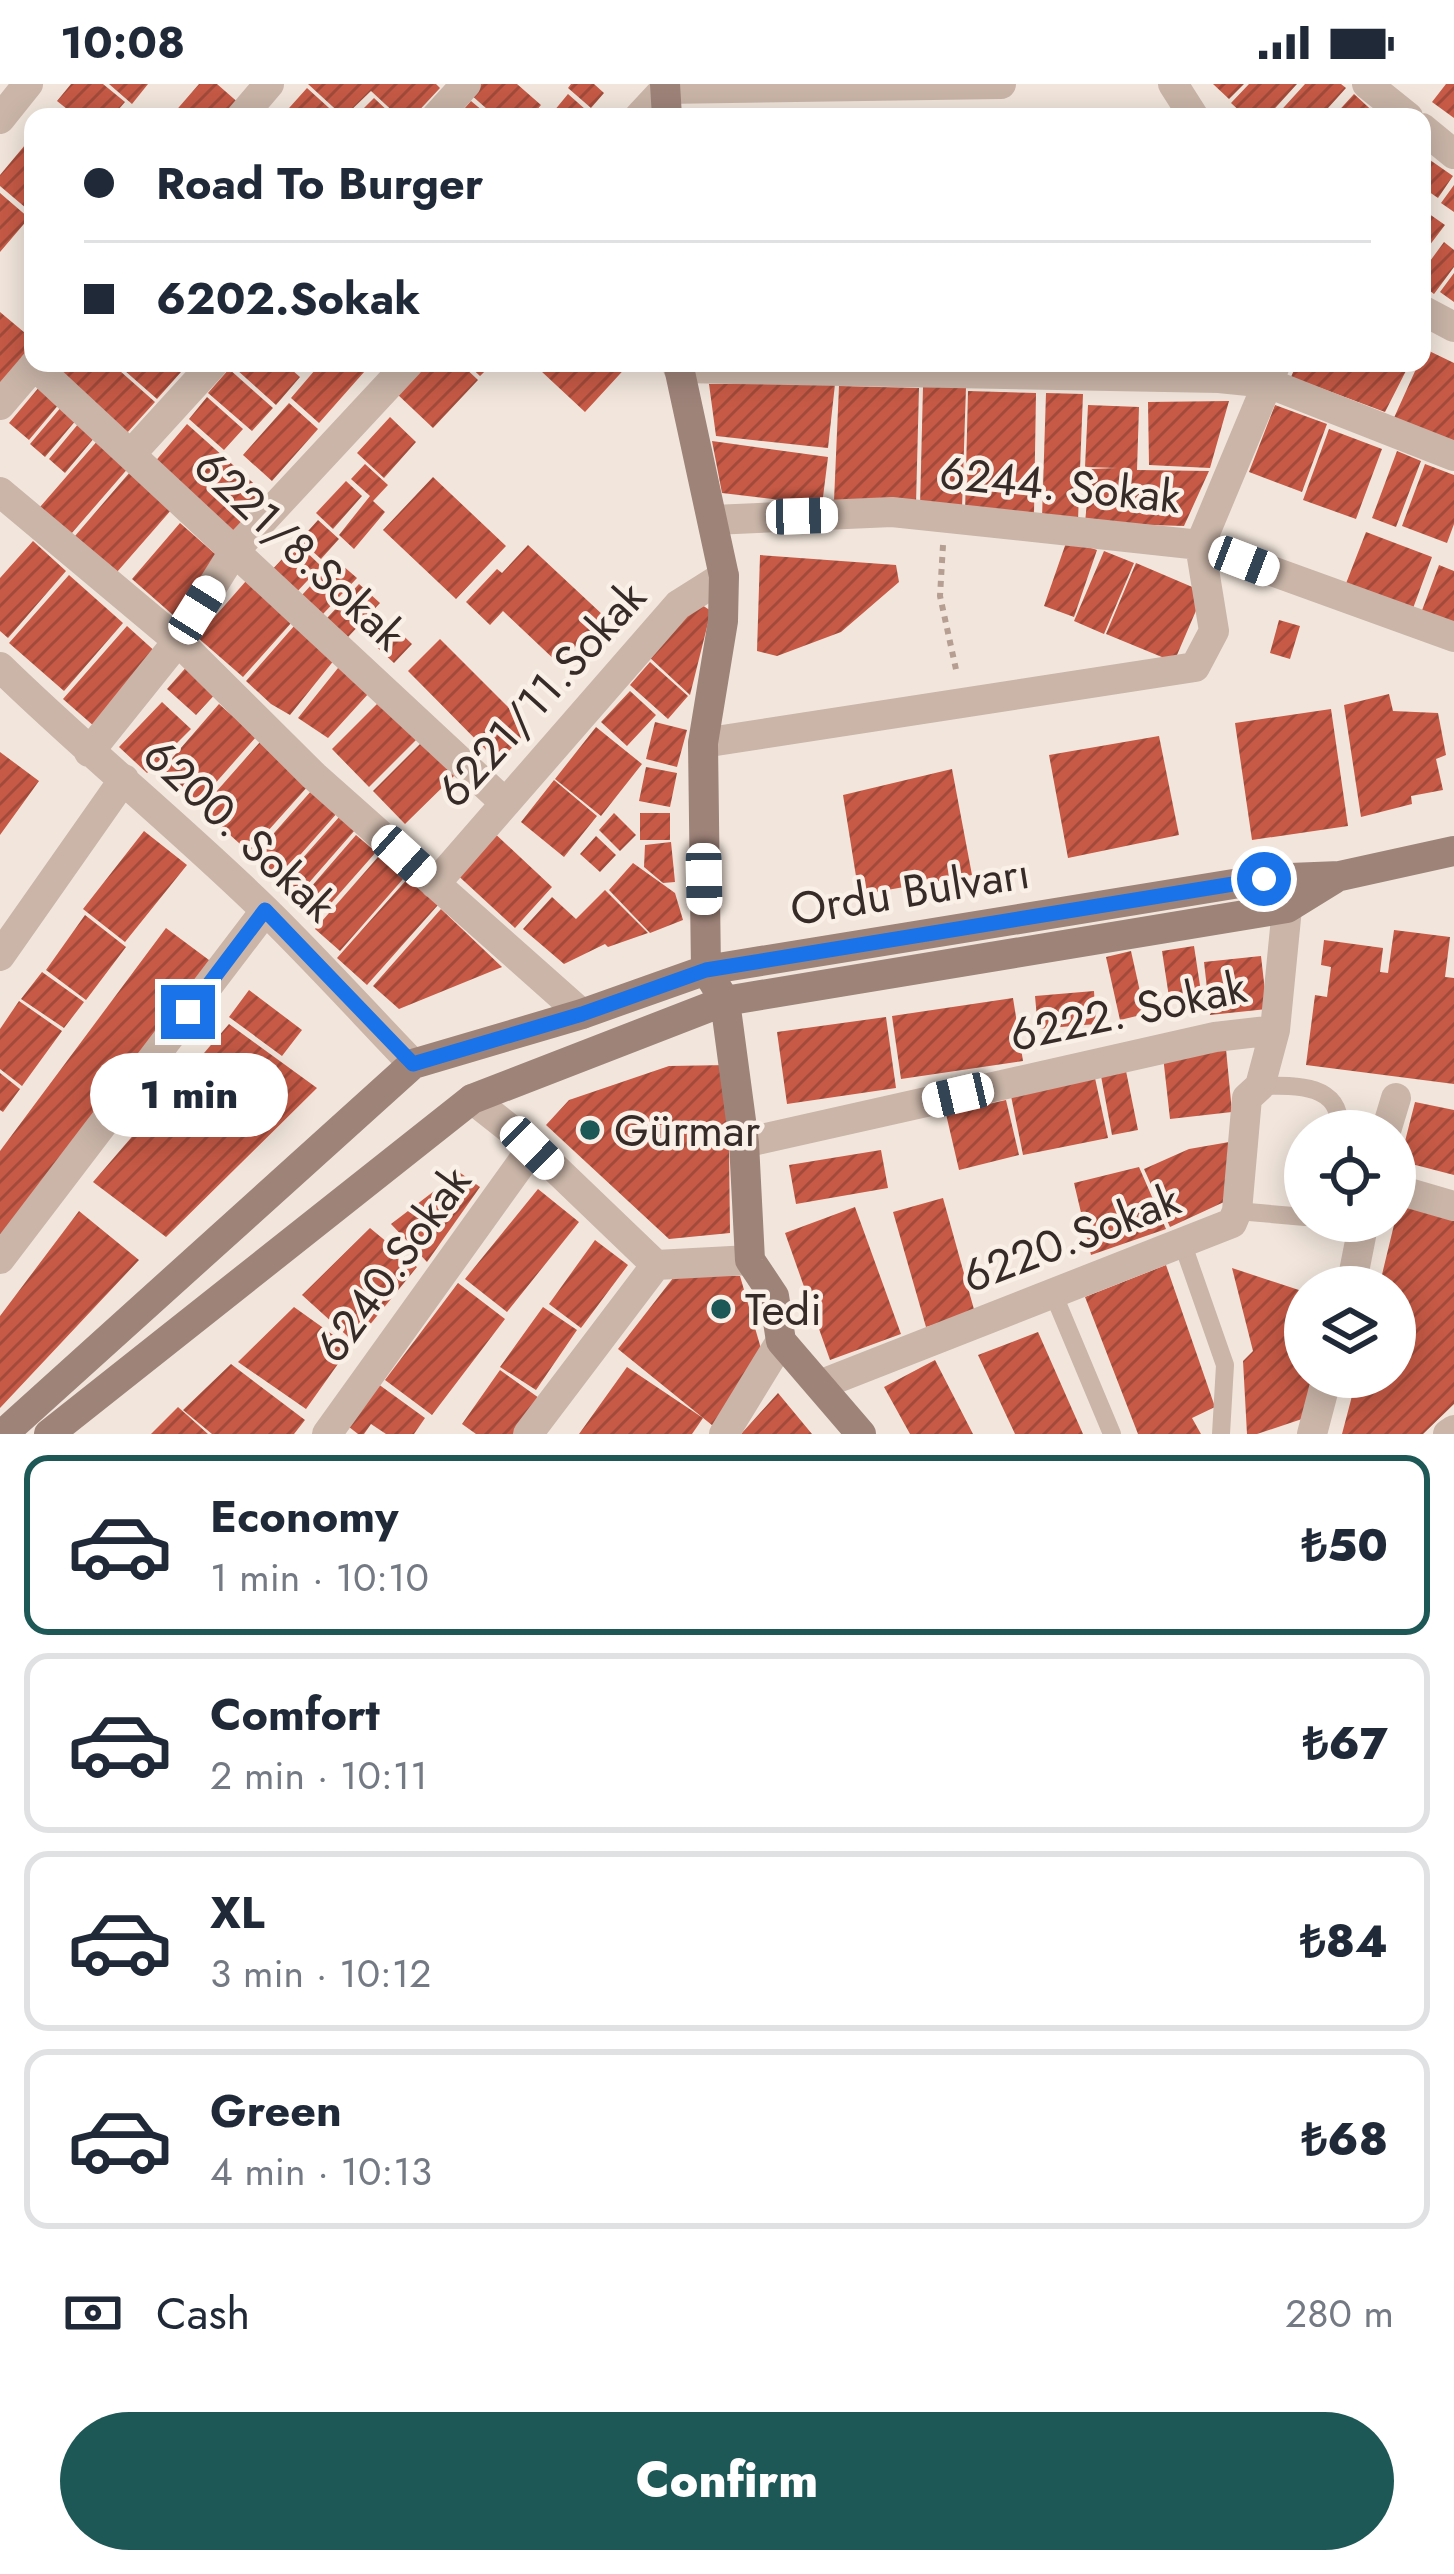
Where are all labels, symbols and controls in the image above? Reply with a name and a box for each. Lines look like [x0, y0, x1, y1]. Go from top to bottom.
text: 10:08 [60, 10, 185, 75]
text: Road To Burger [156, 151, 483, 216]
text: 6202.Sokak [156, 266, 420, 331]
street label: 6221/8.Sokak [180, 435, 420, 665]
street label: 6244. Sokak [937, 440, 1184, 530]
car [765, 497, 839, 535]
car [1204, 531, 1284, 591]
street label: 6221/11.Sokak [421, 566, 661, 822]
car [163, 570, 231, 650]
street label: 6200. Sokak [129, 723, 351, 937]
car [365, 819, 443, 893]
street label: Ordu Bulvarı [786, 840, 1034, 942]
car [685, 843, 723, 915]
route start [1237, 852, 1291, 906]
street label: 6222. Sokak [1004, 954, 1252, 1068]
route end [161, 985, 215, 1039]
callout: 1 min [89, 1054, 287, 1138]
text: 1 min [140, 1066, 238, 1123]
car [919, 1069, 997, 1121]
place label: Gürmar [614, 1098, 761, 1163]
car [494, 1110, 570, 1186]
map controls [1284, 1110, 1416, 1398]
button: locate [1284, 1110, 1416, 1242]
marker: Gürmar [577, 1117, 603, 1143]
street label: 6240.Sokak [299, 1152, 487, 1376]
street label: 6220.Sokak [953, 1167, 1189, 1309]
button: layers [1284, 1266, 1416, 1398]
place label: Tedi [745, 1277, 822, 1342]
marker: Tedi [708, 1296, 734, 1322]
text: Economy [210, 1484, 398, 1549]
icon: car [66, 1491, 174, 1599]
text: ₺50 [1302, 1513, 1388, 1578]
text: 1 min · 10:10 [210, 1549, 429, 1606]
text: Comfort [210, 1682, 380, 1747]
icon: car [66, 1689, 174, 1797]
text: ₺67 [1303, 1711, 1388, 1776]
text: 2 min · 10:11 [210, 1747, 428, 1804]
text: XL [210, 1880, 265, 1945]
icon: car [66, 1887, 174, 1995]
text: ₺84 [1300, 1909, 1388, 1974]
text: 3 min · 10:12 [210, 1945, 432, 2002]
text: Green [210, 2078, 342, 2143]
icon: car [66, 2085, 174, 2193]
text: ₺68 [1302, 2107, 1388, 2172]
text: 4 min · 10:13 [210, 2143, 432, 2200]
icon: cash [60, 2280, 126, 2346]
text: Cash [156, 2281, 250, 2346]
text: 280 m [1285, 2285, 1394, 2342]
button: Confirm [60, 2412, 1394, 2550]

